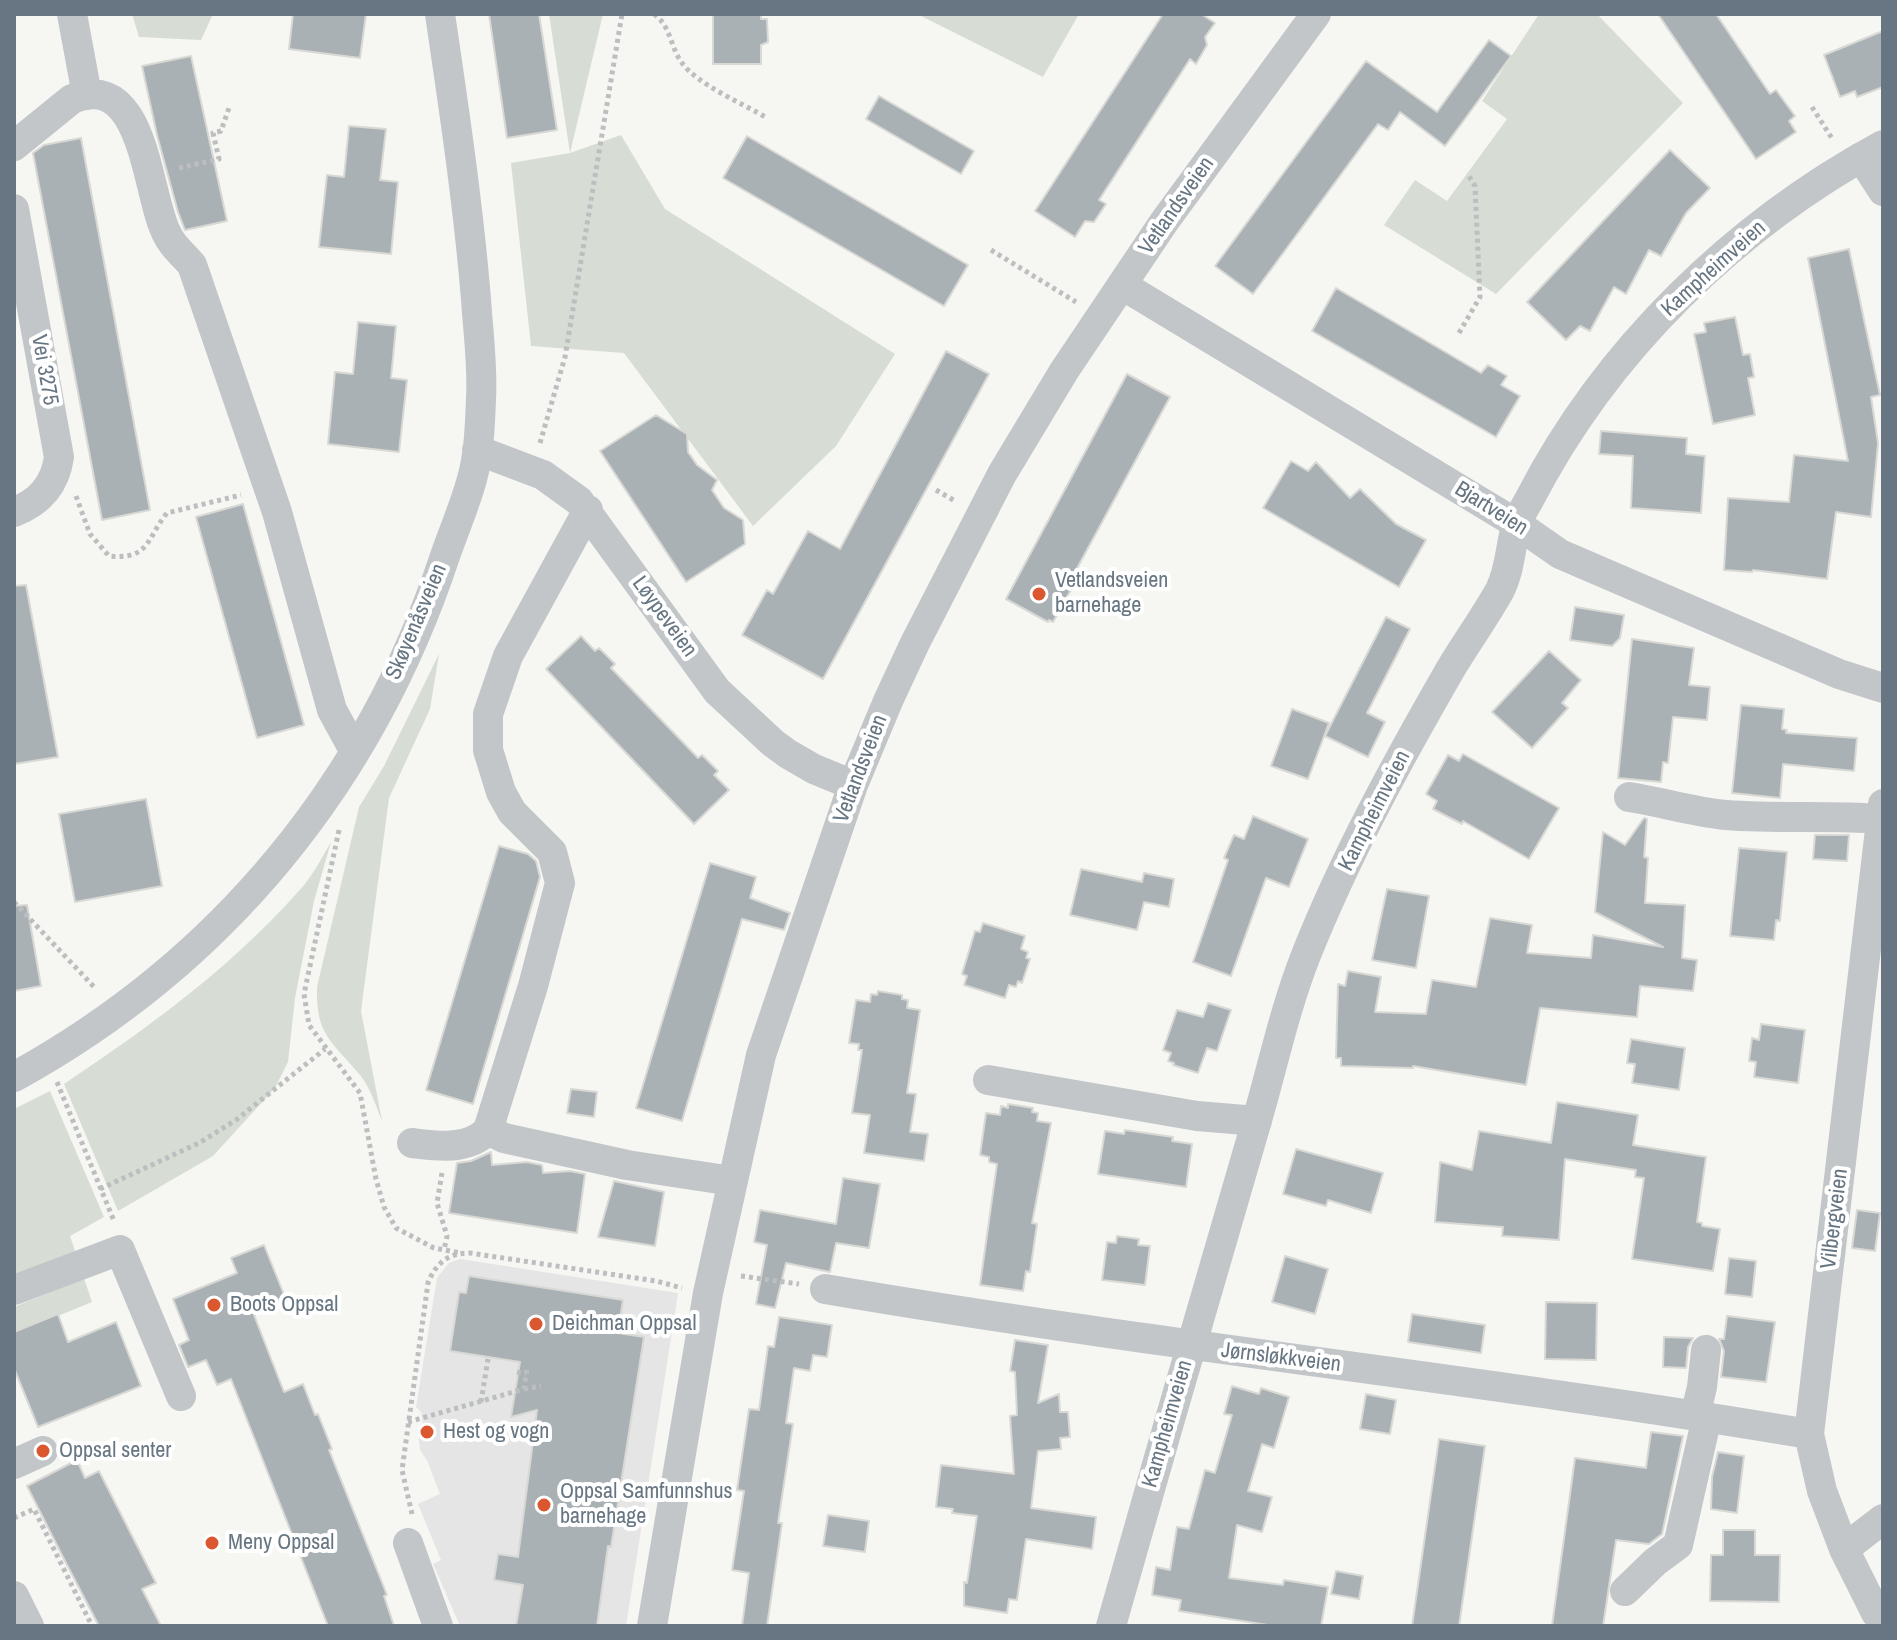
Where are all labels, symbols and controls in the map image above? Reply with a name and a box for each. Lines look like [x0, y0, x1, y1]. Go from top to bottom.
street label: Vetlandsveien [1134, 152, 1220, 260]
street label: Kampheimveien [1656, 215, 1772, 323]
street label: Vei 3275 [25, 333, 63, 407]
street label: Bjartveien [1450, 476, 1532, 542]
street label: Skøyenåsveien [381, 560, 453, 684]
place label: Vetlandsveien barnehage [1055, 568, 1168, 620]
street label: Løypeveien [626, 572, 702, 662]
marker: Vetlandsveien barnehage [1030, 585, 1048, 603]
street label: Vetlandsveien [828, 711, 894, 827]
street label: Kampheimveien [1333, 746, 1417, 876]
street label: Vilbergveien [1816, 1167, 1854, 1271]
place label: Boots Oppsal [230, 1292, 338, 1318]
marker: Boots Oppsal [205, 1296, 223, 1314]
place label: Deichman Oppsal [552, 1311, 696, 1337]
marker: Deichman Oppsal [527, 1315, 545, 1333]
street label: Jørnsløkkveien [1220, 1338, 1342, 1378]
street label: Kampheimveien [1137, 1357, 1199, 1491]
place label: Hest og vogn [443, 1419, 549, 1445]
marker: Hest og vogn [418, 1423, 436, 1441]
place label: Oppsal senter [59, 1438, 171, 1464]
marker: Oppsal senter [34, 1442, 52, 1460]
place label: Oppsal Samfunnshus barnehage [560, 1479, 732, 1530]
marker: Oppsal Samfunnshus barnehage [535, 1496, 553, 1514]
place label: Meny Oppsal [228, 1530, 334, 1556]
marker: Meny Oppsal [203, 1534, 221, 1552]

